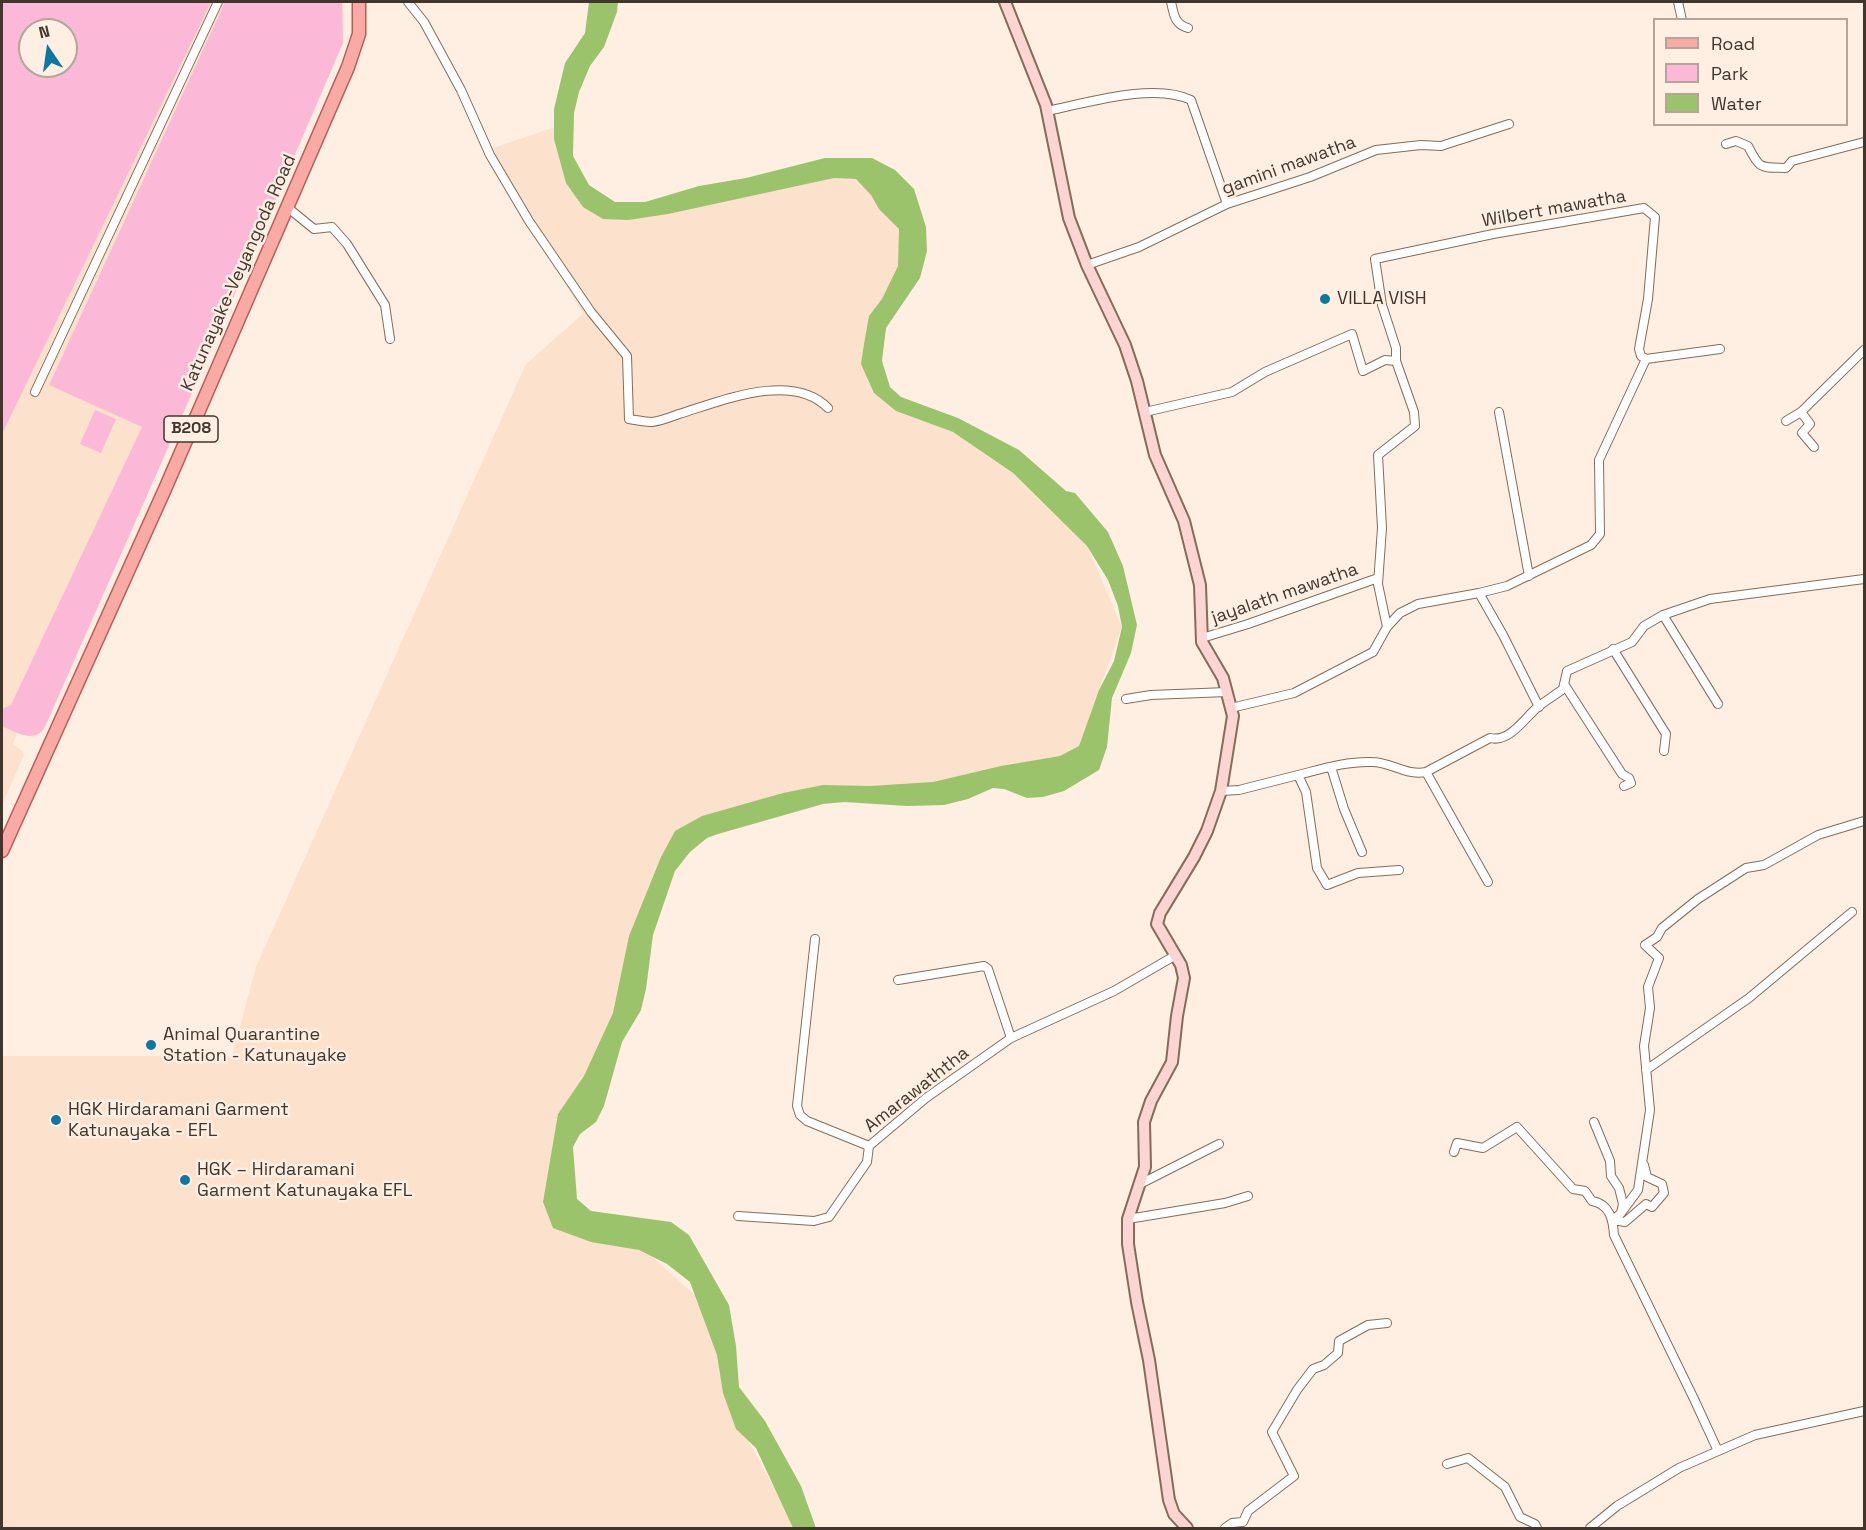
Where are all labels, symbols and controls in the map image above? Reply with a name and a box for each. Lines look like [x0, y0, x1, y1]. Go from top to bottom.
north arrow [18, 18, 78, 78]
legend [1653, 18, 1848, 126]
text: N [37, 20, 52, 43]
text: Road [1711, 32, 1755, 55]
text: Park [1711, 62, 1748, 85]
text: Water [1711, 92, 1762, 115]
street label: gamini mawatha [1219, 132, 1359, 200]
street label: Katunayake-Veyangoda Road [177, 151, 301, 395]
street label: Wilbert mawatha [1480, 186, 1628, 232]
place label: VILLA VISH [1337, 288, 1427, 310]
marker: VILLA VISH [1318, 292, 1332, 306]
road number: B208 [164, 416, 218, 442]
street label: jayalath mawatha [1209, 559, 1361, 629]
place label: Animal Quarantine Station - Katunayake [163, 1024, 347, 1066]
marker: Animal Quarantine Station - Katunayake [144, 1038, 158, 1052]
street label: Amarawaththa [860, 1043, 974, 1137]
place label: HGK Hirdaramani Garment Katunayaka - EFL [68, 1099, 289, 1142]
marker: HGK Hirdaramani Garment Katunayaka - EFL [49, 1113, 63, 1127]
place label: HGK – Hirdaramani Garment Katunayaka EFL [197, 1159, 413, 1202]
marker: HGK – Hirdaramani Garment Katunayaka EFL [178, 1173, 192, 1187]

